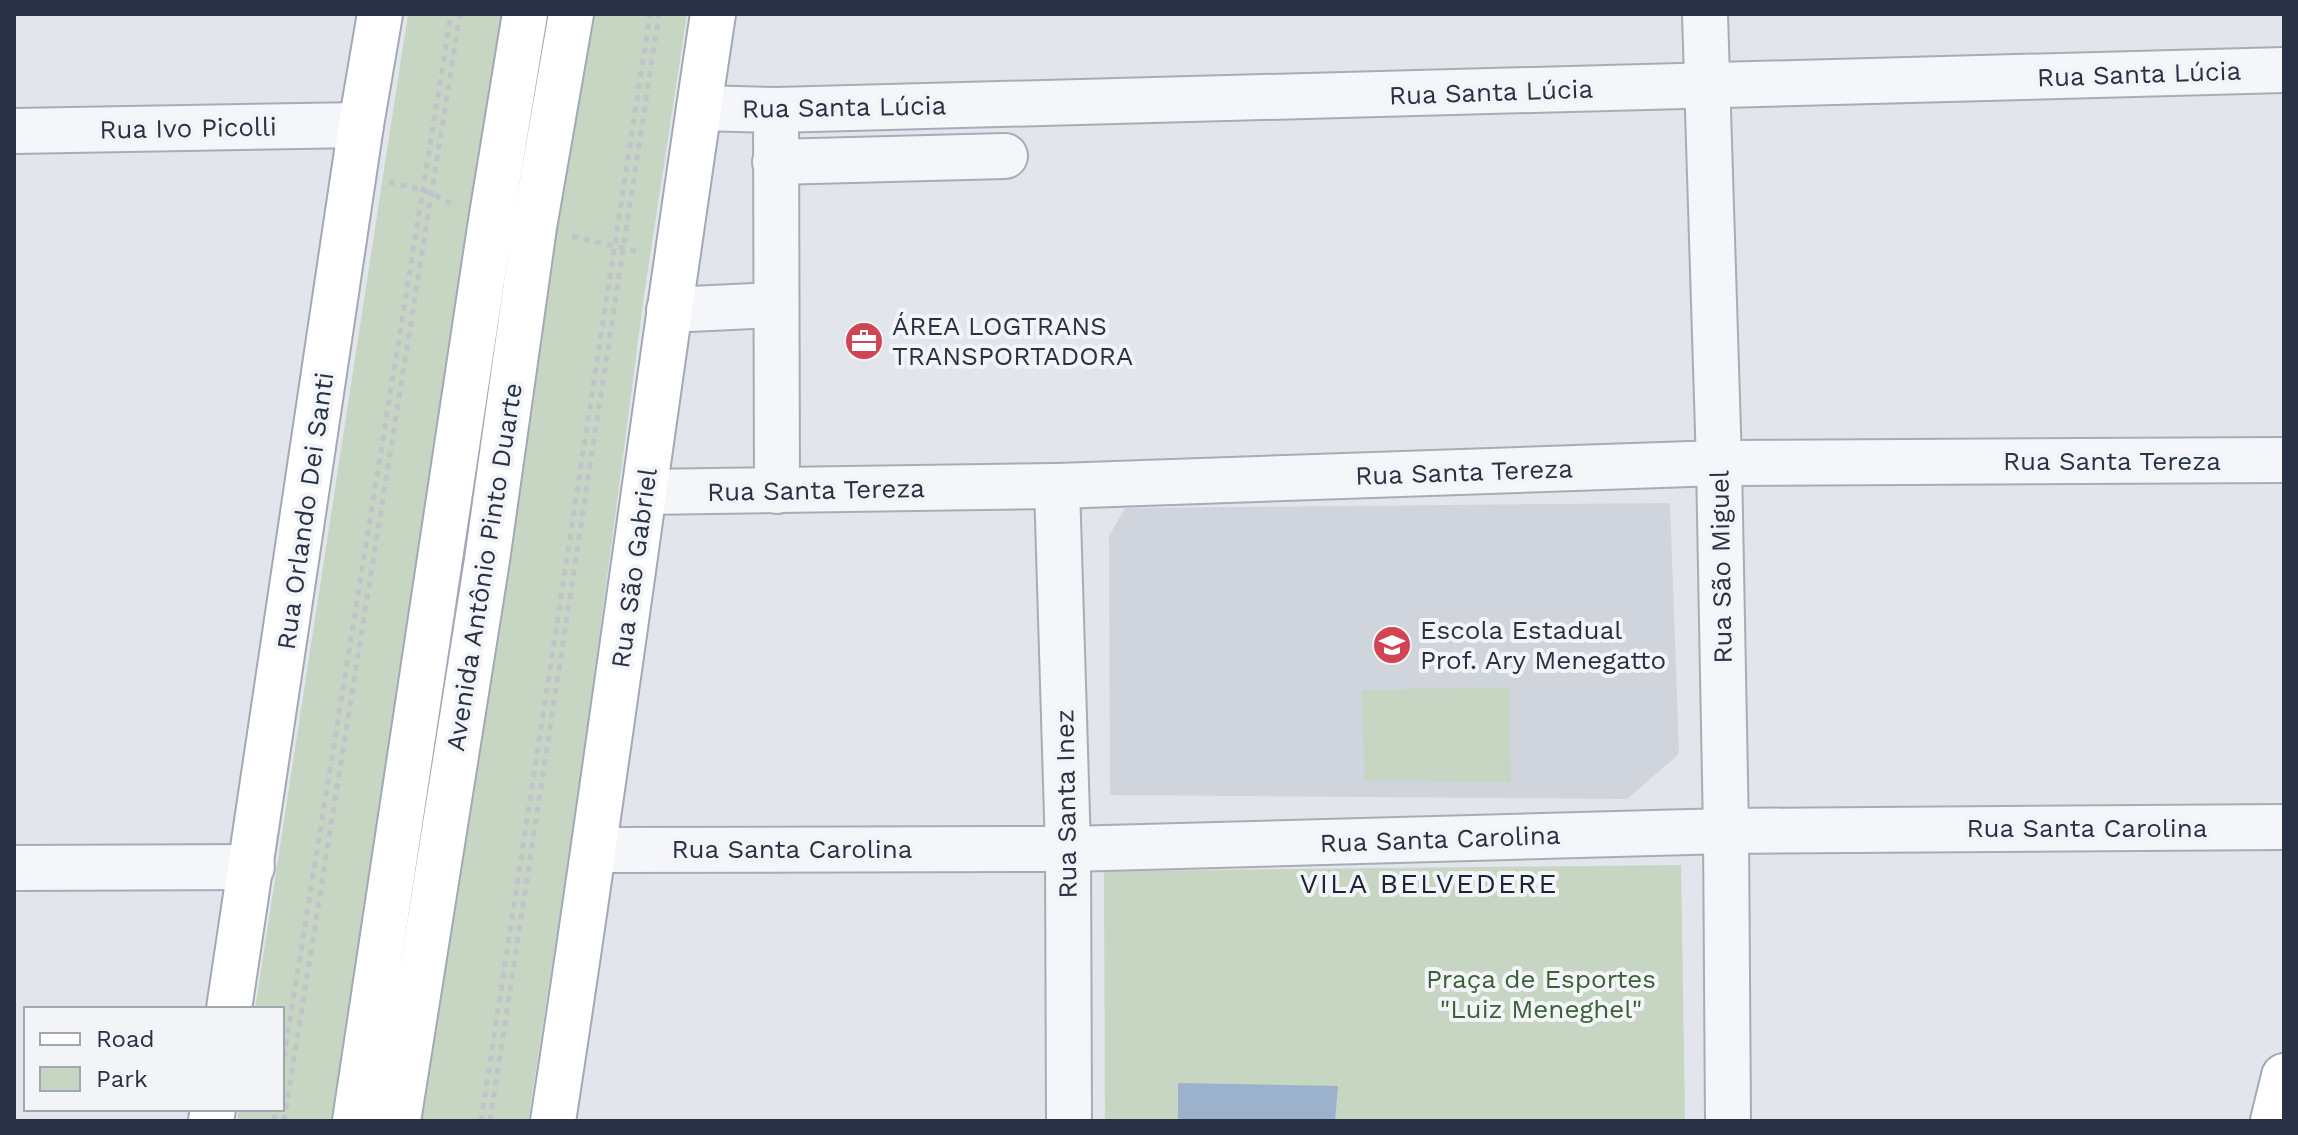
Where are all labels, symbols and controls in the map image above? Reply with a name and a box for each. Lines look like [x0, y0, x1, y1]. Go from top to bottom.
street label: Rua Santa Lúcia [2036, 55, 2242, 93]
street label: Rua Santa Lúcia [1388, 73, 1594, 111]
street label: Rua Santa Lúcia [742, 90, 947, 124]
street label: Rua Ivo Picolli [99, 111, 277, 145]
place label: ÁREA LOGTRANS TRANSPORTADORA [892, 311, 1133, 371]
office icon: ÁREA LOGTRANS TRANSPORTADORA [843, 320, 885, 362]
street label: Rua Orlando Dei Santi [271, 370, 339, 652]
street label: Avenida Antônio Pinto Duarte [440, 381, 528, 753]
street label: Rua Santa Tereza [2003, 446, 2221, 476]
street label: Rua Santa Tereza [1355, 453, 1574, 491]
street label: Rua São Gabriel [605, 466, 663, 670]
street label: Rua São Miguel [1704, 470, 1738, 664]
street label: Rua Santa Tereza [707, 473, 925, 507]
place label: Escola Estadual Prof. Ary Menegatto [1420, 615, 1666, 675]
school or university icon: Escola Estadual Prof. Ary Menegatto [1371, 624, 1413, 666]
street label: Rua Santa Inez [1049, 709, 1083, 899]
street label: Rua Santa Carolina [1967, 813, 2208, 843]
street label: Rua Santa Carolina [1319, 820, 1561, 858]
street label: Rua Santa Carolina [672, 834, 913, 864]
district label: VILA BELVEDERE [1300, 867, 1558, 900]
park label: Praça de Esportes "Luiz Meneghel" [1426, 964, 1656, 1024]
legend [24, 1007, 284, 1111]
text: Road [96, 1025, 155, 1053]
text: Park [96, 1065, 148, 1093]

